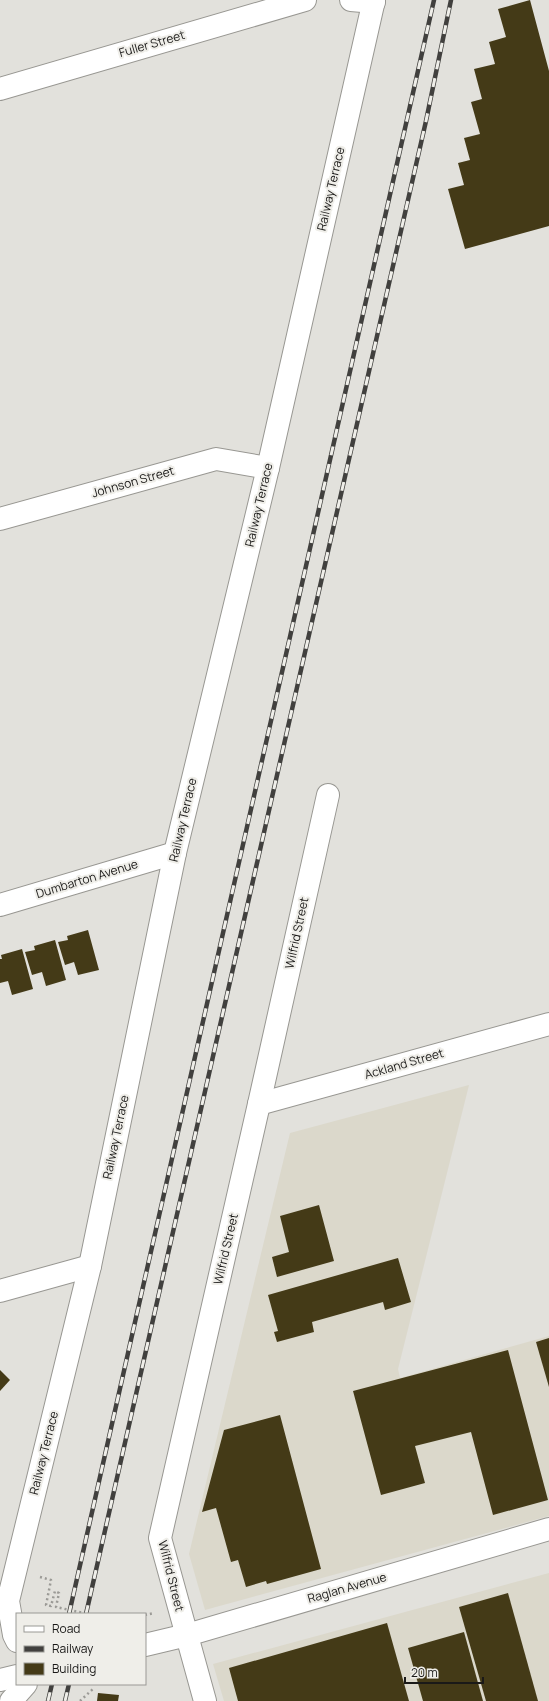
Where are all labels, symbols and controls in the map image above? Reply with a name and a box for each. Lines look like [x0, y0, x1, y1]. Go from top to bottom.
street label: Fuller Street [117, 26, 187, 61]
street label: Railway Terrace [313, 145, 348, 232]
street label: Railway Terrace [241, 461, 276, 548]
street label: Johnson Street [90, 462, 176, 501]
street label: Railway Terrace [165, 776, 200, 863]
street label: Dumbarton Avenue [34, 855, 140, 902]
street label: Wilfrid Street [281, 895, 312, 970]
street label: Ackland Street [362, 1044, 446, 1083]
street label: Railway Terrace [98, 1093, 133, 1180]
street label: Wilfrid Street [209, 1211, 242, 1286]
street label: Railway Terrace [25, 1409, 62, 1496]
street label: Wilfrid Street [154, 1539, 189, 1613]
street label: Raglan Avenue [305, 1568, 388, 1607]
legend [16, 1613, 146, 1685]
text: Road [52, 1620, 80, 1637]
text: Railway [52, 1640, 94, 1657]
scale bar [405, 1659, 483, 1685]
text: Building [52, 1660, 96, 1677]
text: 20 m [411, 1664, 438, 1681]

